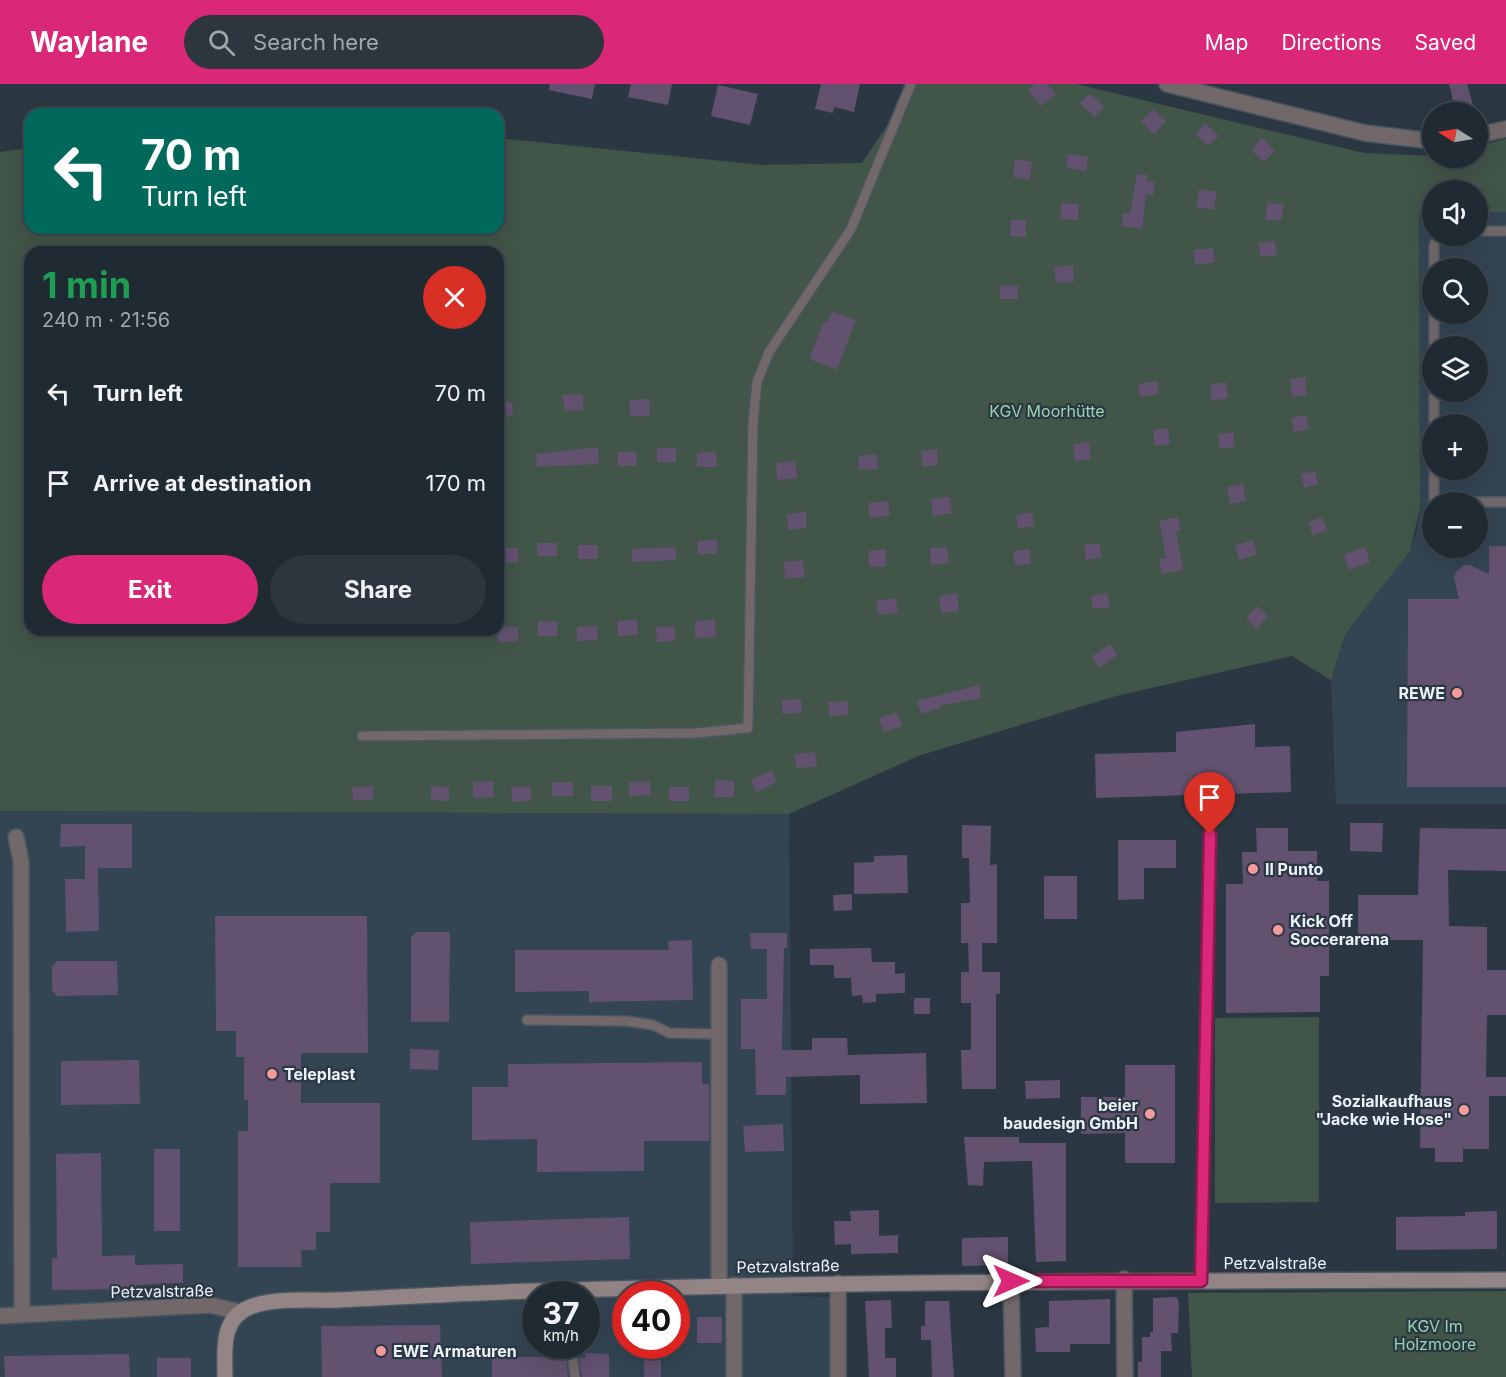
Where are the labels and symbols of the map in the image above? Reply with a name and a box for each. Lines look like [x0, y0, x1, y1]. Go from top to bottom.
north arrow [1422, 102, 1488, 168]
park label: KGV Moorhütte [989, 401, 1105, 421]
place label: REWE [1398, 683, 1445, 703]
marker: REWE [1450, 686, 1464, 700]
pin [1184, 772, 1235, 834]
place label: Il Punto [1265, 859, 1324, 879]
marker: Il Punto [1246, 862, 1260, 876]
place label: Kick Off Soccerarena [1290, 911, 1389, 949]
marker: Kick Off Soccerarena [1271, 923, 1285, 937]
place label: Teleplast [284, 1064, 356, 1084]
marker: Teleplast [265, 1067, 279, 1081]
place label: Sozialkaufhaus "Jacke wie Hose" [1315, 1091, 1452, 1129]
place label: beier baudesign GmbH [1003, 1095, 1138, 1133]
marker: Sozialkaufhaus "Jacke wie Hose" [1457, 1103, 1471, 1117]
marker: beier baudesign GmbH [1143, 1107, 1157, 1121]
position arrow [979, 1249, 1043, 1313]
street label: Petzvalstraße [1223, 1253, 1327, 1273]
street label: Petzvalstraße [736, 1255, 840, 1277]
street label: Petzvalstraße [110, 1280, 214, 1302]
speed limit sign: 40 [612, 1281, 690, 1359]
park label: KGV Im Holzmoore [1394, 1316, 1476, 1354]
place label: EWE Armaturen [393, 1341, 517, 1361]
marker: EWE Armaturen [374, 1344, 388, 1358]

